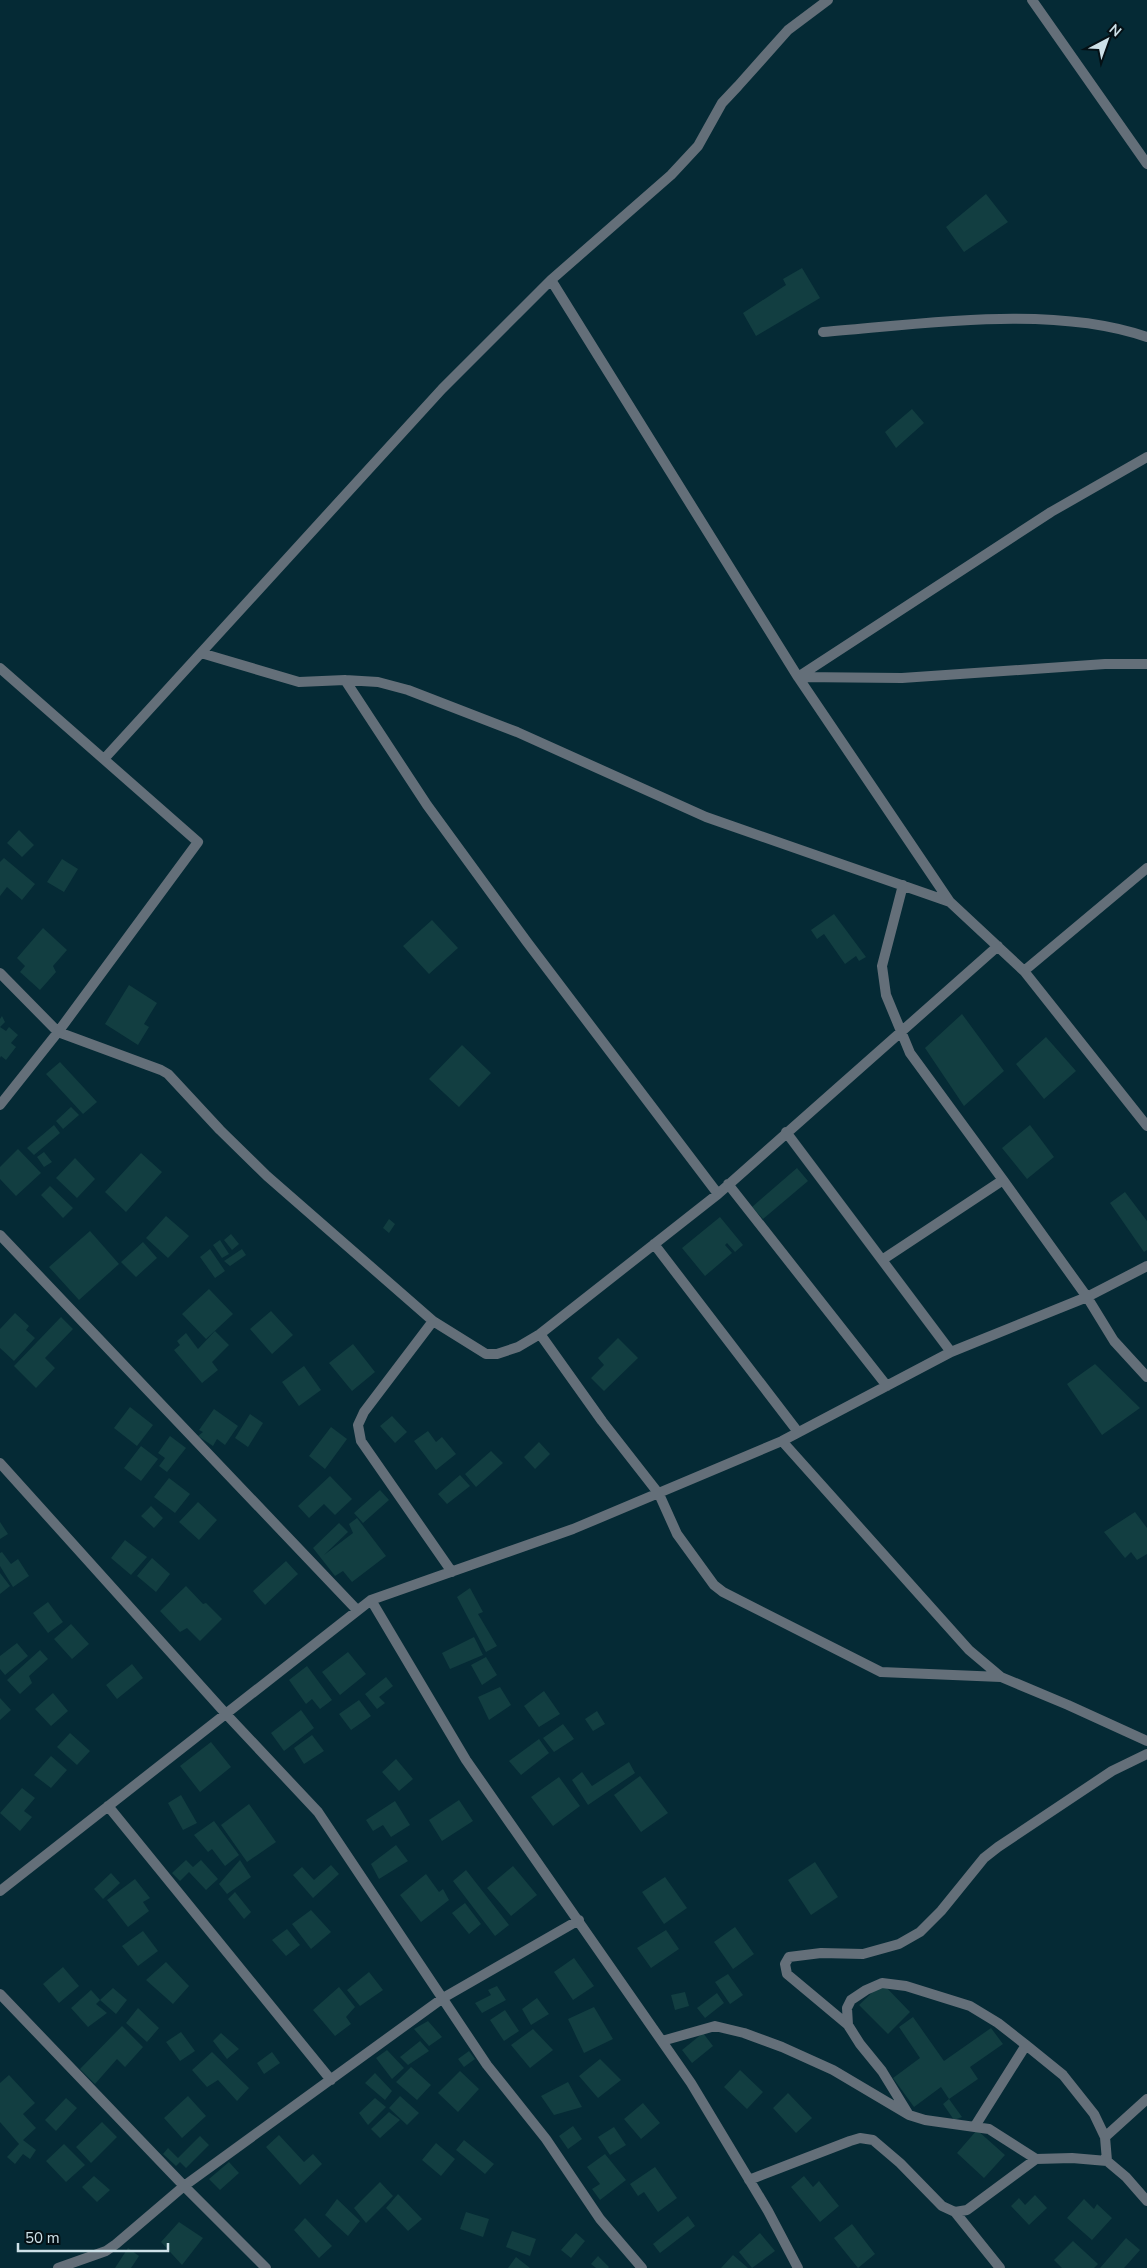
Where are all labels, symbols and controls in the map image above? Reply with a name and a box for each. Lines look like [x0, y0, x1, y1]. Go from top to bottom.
north arrow [1082, 15, 1132, 65]
text: N [1105, 20, 1125, 41]
scale bar [18, 2220, 168, 2252]
text: 50 m [25, 2228, 60, 2248]

